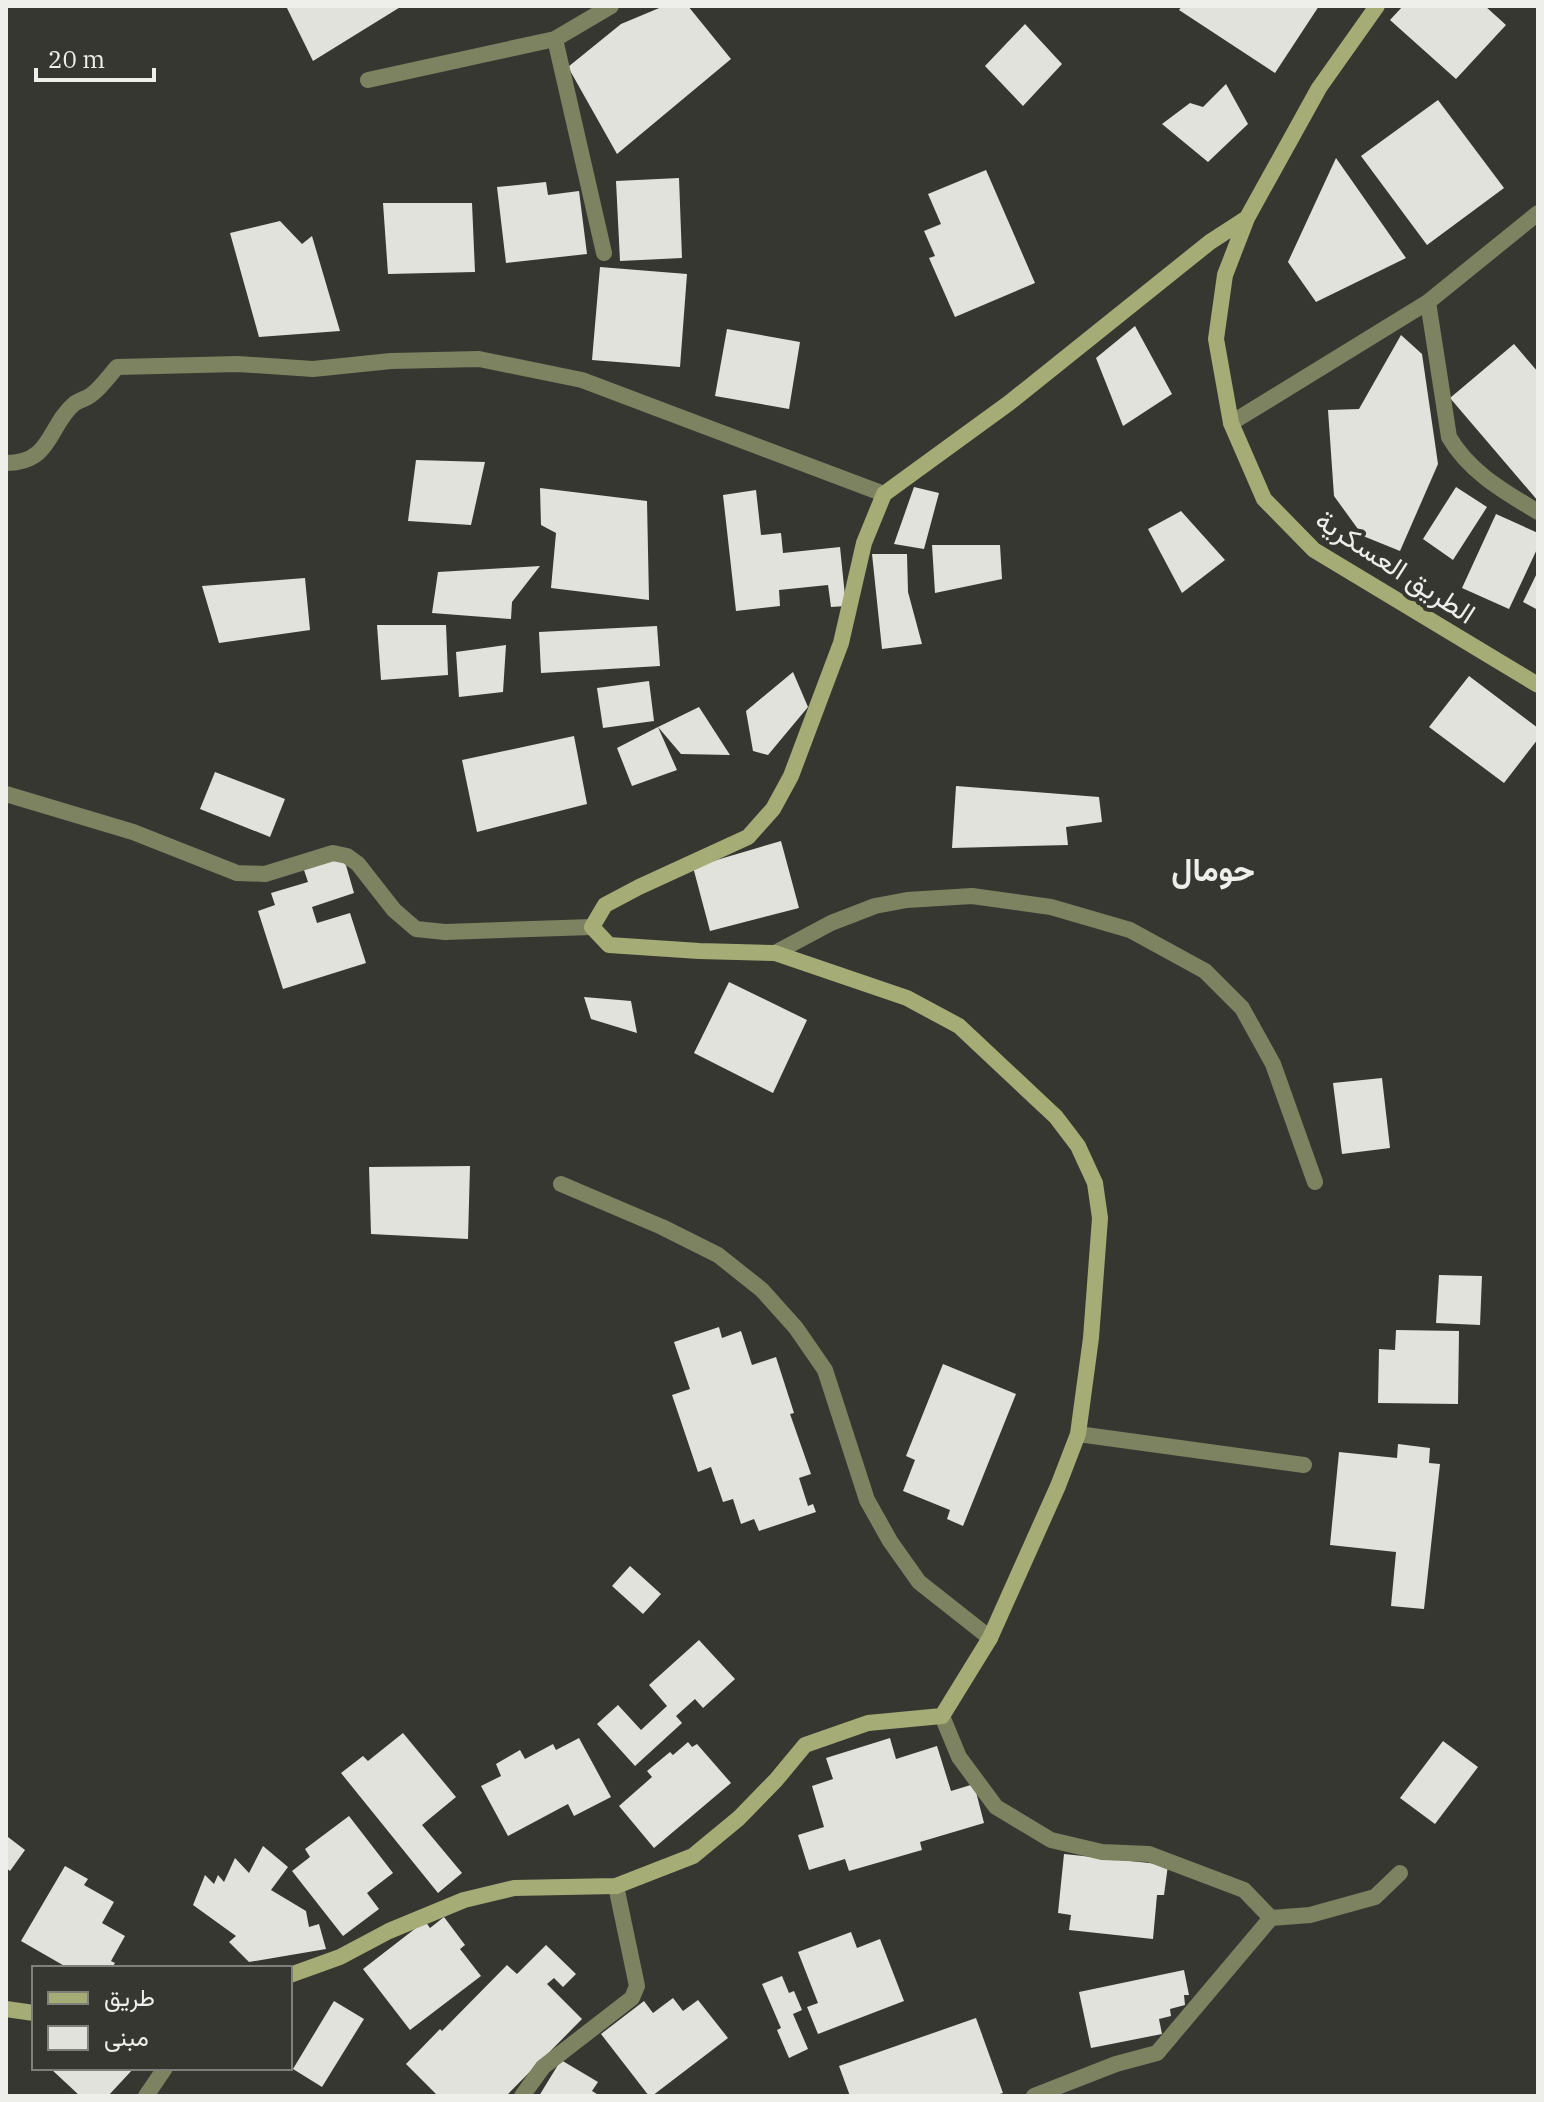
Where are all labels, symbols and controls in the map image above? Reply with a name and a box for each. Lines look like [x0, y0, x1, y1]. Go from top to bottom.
scale bar [36, 32, 154, 82]
text: 20 m [48, 43, 105, 75]
street label: الطريق العسكرية [1309, 500, 1483, 632]
district label: حومال [1171, 848, 1255, 890]
legend [32, 1966, 292, 2070]
text: طريق [104, 1981, 155, 2013]
text: مبنى [104, 2021, 149, 2053]

